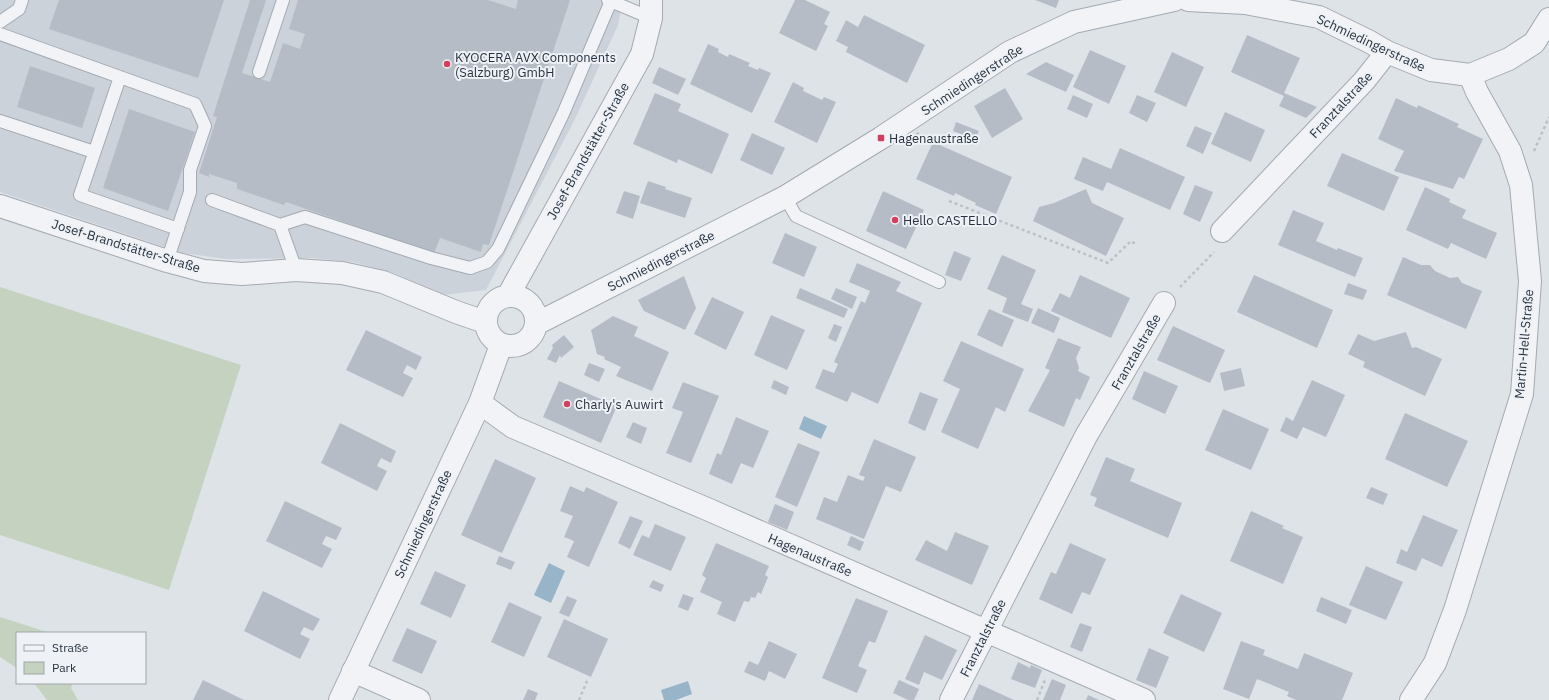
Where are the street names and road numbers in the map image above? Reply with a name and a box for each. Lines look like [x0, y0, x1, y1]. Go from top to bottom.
street label: Schmiedingerstraße [1314, 10, 1428, 76]
street label: Schmiedingerstraße [918, 41, 1026, 119]
street label: Franztalstraße [1306, 68, 1376, 142]
street label: Josef-Brandstätter-Straße [543, 79, 633, 223]
street label: Josef-Brandstätter-Straße [50, 215, 202, 277]
street label: Schmiedingerstraße [605, 227, 717, 295]
street label: Martin-Hell-Straße [1511, 288, 1537, 400]
street label: Franztalstraße [1107, 311, 1165, 393]
street label: Schmiedingerstraße [390, 467, 456, 581]
street label: Hagenaustraße [765, 530, 855, 580]
street label: Franztalstraße [956, 596, 1010, 680]

